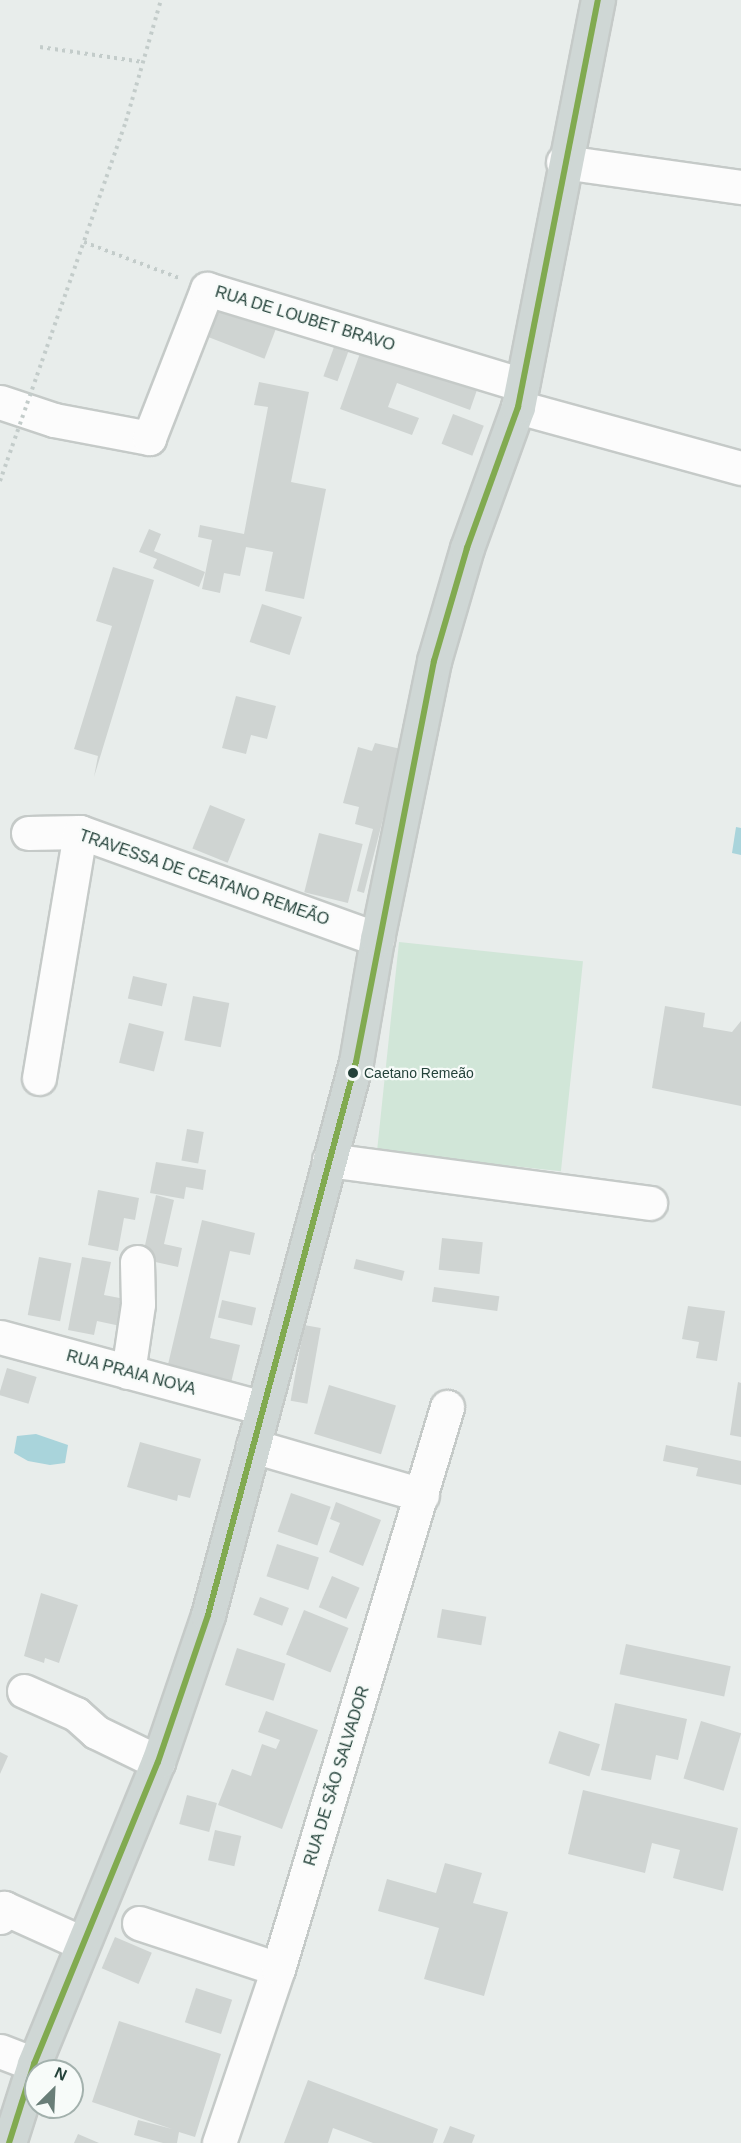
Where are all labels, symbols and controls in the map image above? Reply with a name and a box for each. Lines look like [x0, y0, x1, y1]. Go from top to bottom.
street label: RUA DE LOUBET BRAVO [212, 282, 398, 356]
street label: TRAVESSA DE CEATANO REMEÃO [76, 826, 332, 930]
place label: Caetano Remeão [364, 1065, 474, 1081]
marker: Caetano Remeão [347, 1067, 359, 1079]
street label: RUA PRAIA NOVA [63, 1346, 199, 1400]
street label: RUA DE SÃO SALVADOR [300, 1683, 374, 1869]
north arrow [24, 2059, 84, 2119]
text: N [52, 2064, 69, 2084]

